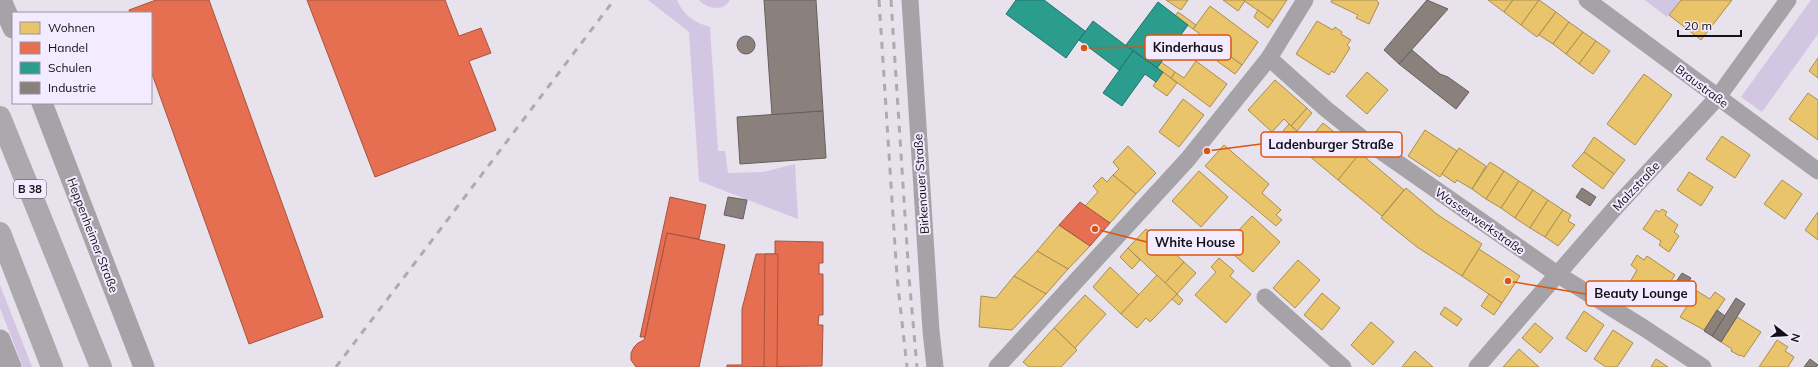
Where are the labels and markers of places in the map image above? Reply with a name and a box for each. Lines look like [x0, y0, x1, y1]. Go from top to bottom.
callout: Kinderhaus [1145, 35, 1231, 60]
callout: Ladenburger Straße [1261, 132, 1402, 157]
callout: White House [1147, 230, 1243, 255]
callout: Beauty Lounge [1586, 281, 1696, 306]

